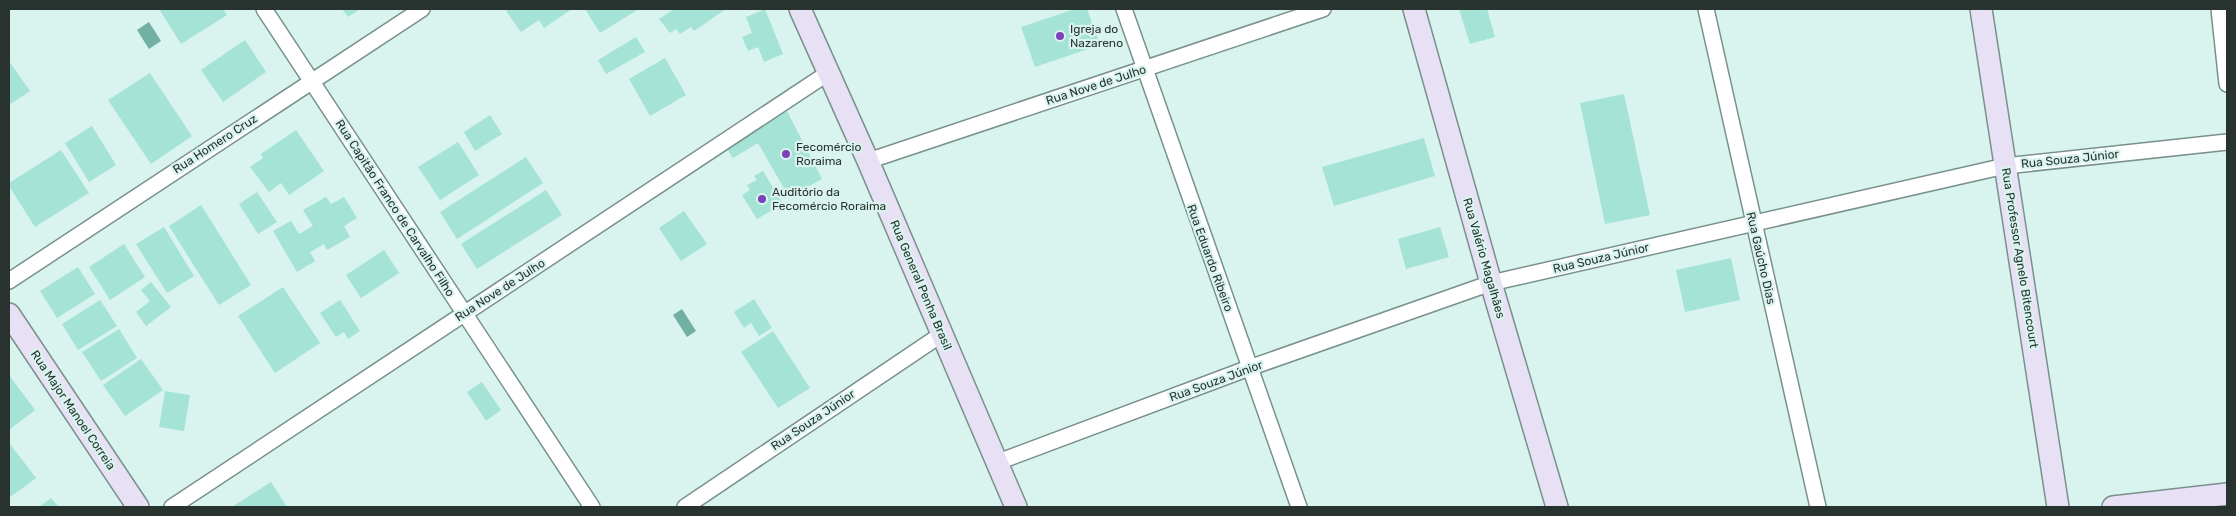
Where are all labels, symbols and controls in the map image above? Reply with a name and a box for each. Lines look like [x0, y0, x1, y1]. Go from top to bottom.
place label: Igreja do Nazareno [1070, 22, 1123, 50]
marker: Igreja do Nazareno [1054, 30, 1066, 42]
street label: Rua Nove de Julho [1044, 62, 1148, 108]
street label: Rua Homero Cruz [170, 112, 260, 176]
street label: Rua Capitão Franco de Carvalho Filho [332, 117, 458, 299]
place label: Fecomércio Roraima [796, 140, 861, 168]
street label: Rua Souza Júnior [2020, 147, 2120, 171]
marker: Fecomércio Roraima [780, 148, 792, 160]
street label: Rua Professor Agnelo Bitencourt [1999, 167, 2041, 349]
place label: Auditório da Fecomércio Roraima [772, 185, 886, 213]
marker: Auditório da Fecomércio Roraima [756, 193, 768, 205]
street label: Rua Valério Magalhães [1460, 196, 1508, 320]
street label: Rua Eduardo Ribeiro [1184, 202, 1236, 314]
street label: Rua Gaúcho Dias [1744, 210, 1778, 306]
street label: Rua General Penha Brasil [887, 218, 955, 352]
street label: Rua Souza Júnior [1552, 240, 1651, 276]
street label: Rua Nove de Julho [452, 256, 548, 324]
street label: Rua Major Manoel Correia [28, 348, 118, 472]
street label: Rua Souza Júnior [1167, 357, 1265, 404]
street label: Rua Souza Júnior [768, 386, 858, 453]

